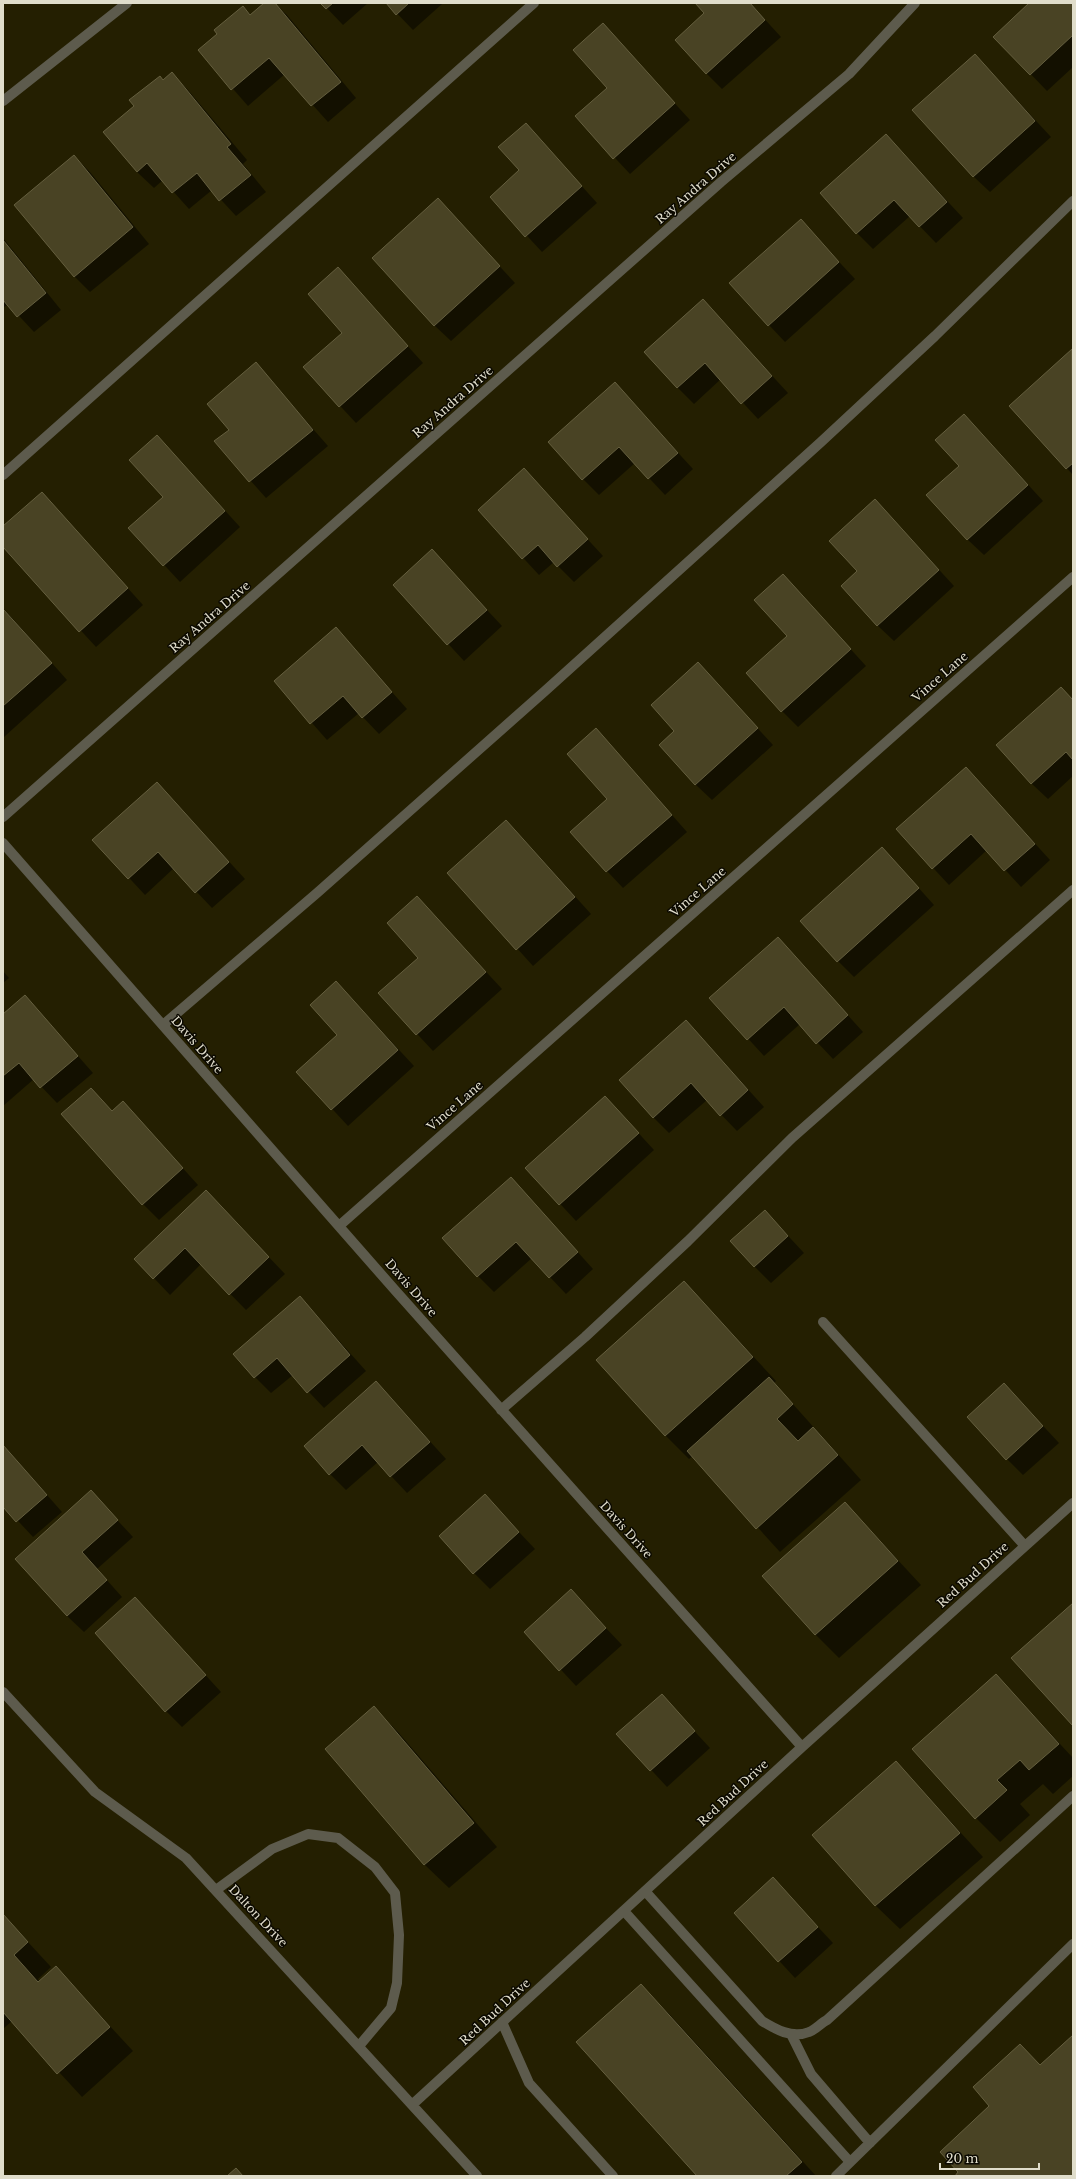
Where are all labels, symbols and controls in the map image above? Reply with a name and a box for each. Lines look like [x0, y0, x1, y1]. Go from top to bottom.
street label: Ray Andra Drive [652, 149, 739, 227]
street label: Ray Andra Drive [409, 363, 496, 441]
street label: Ray Andra Drive [166, 578, 253, 656]
street label: Vince Lane [908, 648, 971, 706]
street label: Vince Lane [666, 863, 729, 921]
street label: Davis Drive [168, 1013, 227, 1077]
street label: Vince Lane [423, 1077, 486, 1135]
street label: Davis Drive [382, 1256, 441, 1320]
street label: Davis Drive [597, 1498, 656, 1561]
street label: Red Bud Drive [934, 1539, 1012, 1611]
street label: Red Bud Drive [694, 1756, 771, 1829]
street label: Dalton Drive [226, 1881, 291, 1950]
street label: Red Bud Drive [456, 1975, 533, 2048]
scale bar [940, 2145, 1039, 2171]
text: 20 m [946, 2151, 978, 2166]

